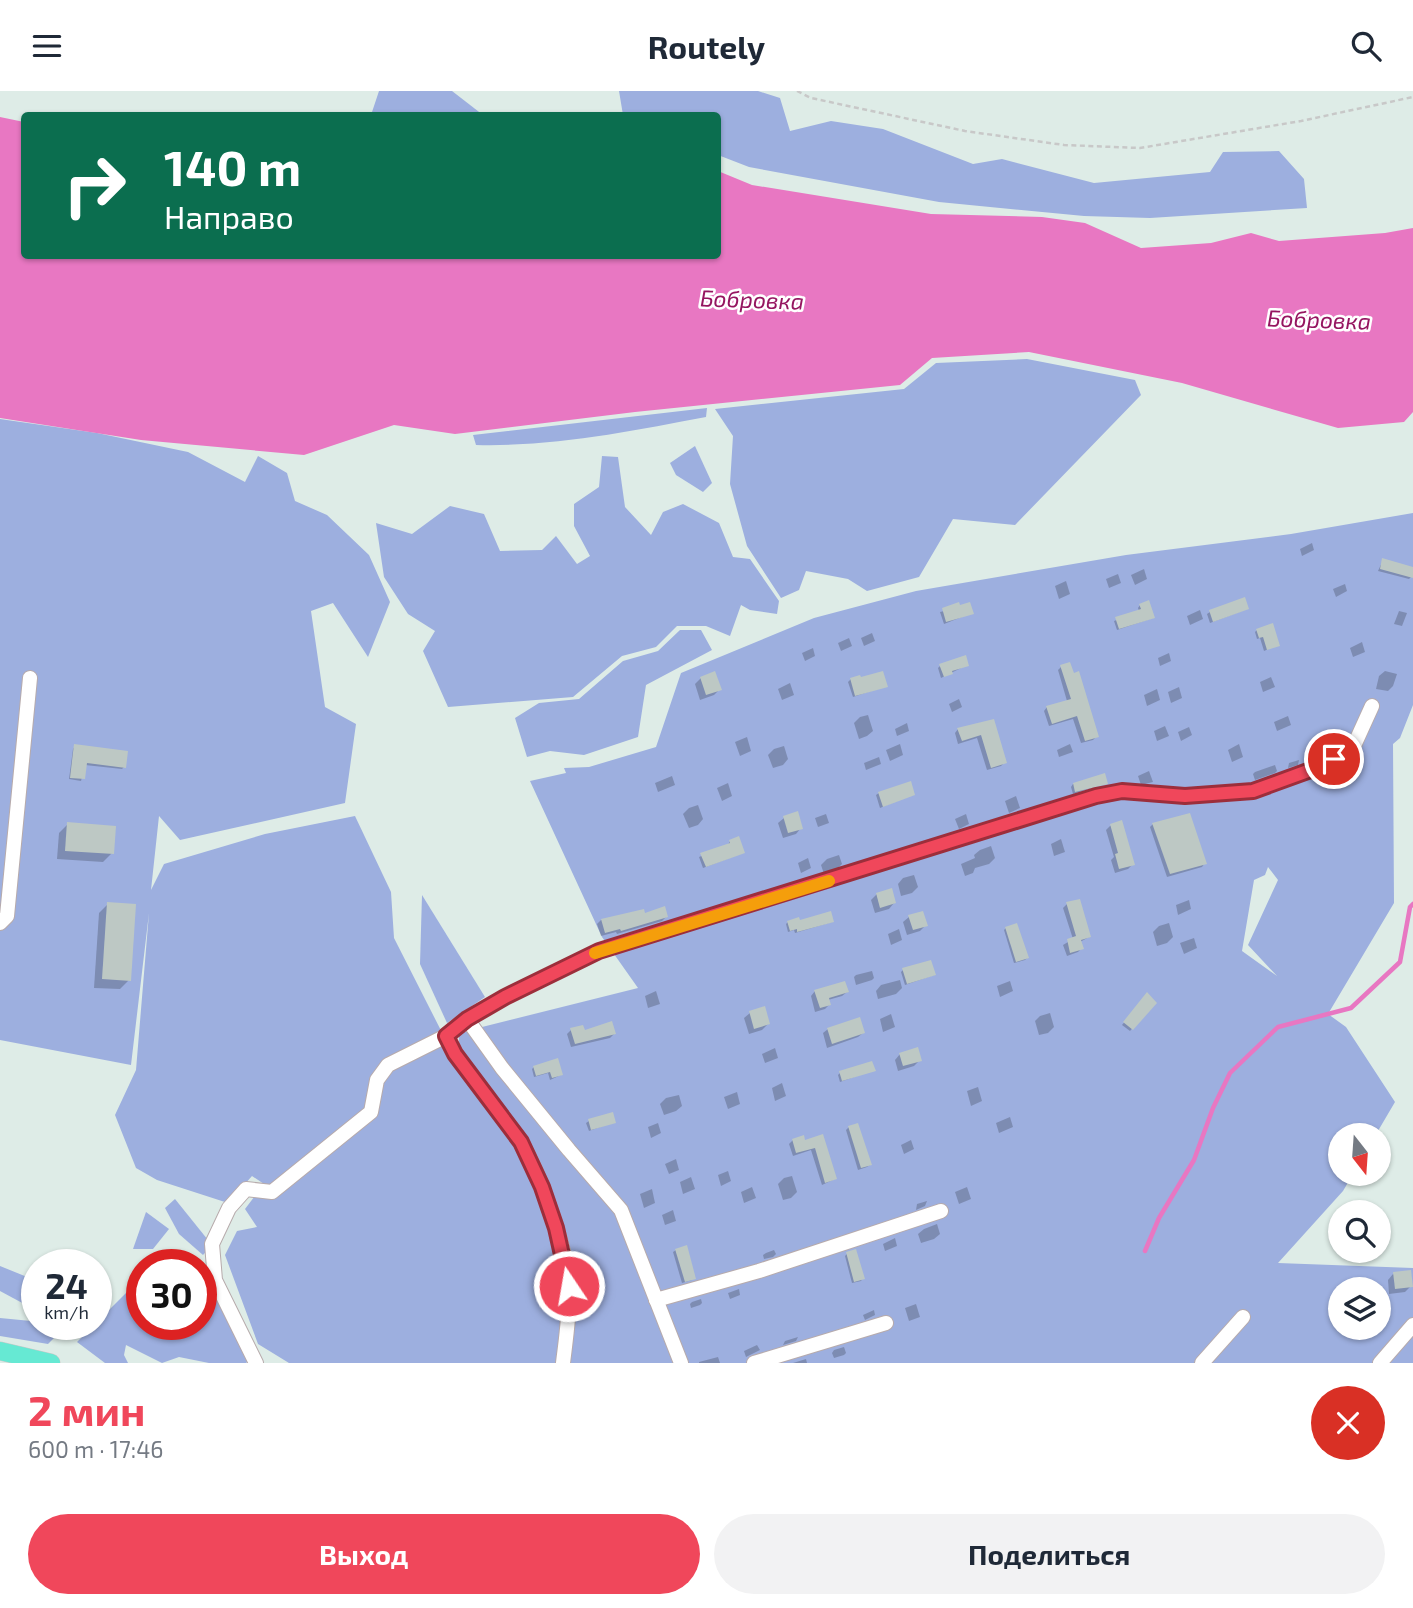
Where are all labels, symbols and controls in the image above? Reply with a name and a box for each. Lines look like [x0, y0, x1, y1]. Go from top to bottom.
icon: menu [28, 27, 66, 65]
text: Routely [648, 27, 765, 65]
icon: search [1347, 27, 1385, 65]
text: 140 m [164, 137, 301, 196]
icon: right [49, 140, 140, 231]
text: Направо [164, 197, 294, 235]
water label: Бобровка [699, 283, 805, 315]
water label: Бобровка [1266, 303, 1372, 335]
pin [1304, 729, 1364, 789]
icon: arrive [1315, 740, 1353, 778]
north arrow [1328, 1123, 1391, 1187]
map controls [1328, 1123, 1391, 1340]
button: search [1328, 1200, 1391, 1263]
speed limit sign: 30 [126, 1249, 217, 1340]
position arrow [532, 1249, 606, 1323]
text: 24 [45, 1264, 88, 1306]
button: layers [1328, 1277, 1391, 1340]
text: km/h [44, 1301, 89, 1323]
text: 2 мин [28, 1384, 145, 1434]
button: close [1311, 1386, 1385, 1460]
text: 600 m · 17:46 [28, 1435, 164, 1463]
button: Выход [28, 1514, 700, 1594]
button: Поделиться [714, 1514, 1385, 1594]

